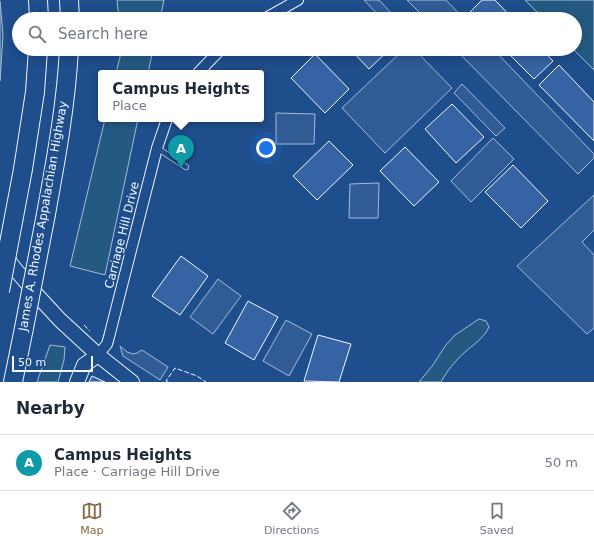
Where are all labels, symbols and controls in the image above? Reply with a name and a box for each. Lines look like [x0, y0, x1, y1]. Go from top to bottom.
search box [12, 12, 582, 56]
icon: search [26, 23, 48, 45]
text: Search here [58, 25, 148, 43]
popup [98, 70, 264, 122]
text: Campus Heights [112, 80, 250, 98]
text: Place [112, 98, 147, 113]
street label: James A. Rhodes Appalachian Highway [16, 100, 70, 333]
pin: A [168, 135, 194, 168]
your location [256, 138, 276, 158]
street label: Carriage Hill Drive [102, 180, 142, 290]
scale bar [12, 354, 93, 373]
text: 50 m [18, 356, 46, 369]
text: Nearby [16, 398, 85, 418]
text: Campus Heights [54, 446, 192, 464]
text: A [24, 455, 34, 470]
text: 50 m [545, 455, 578, 470]
text: Place · Carriage Hill Drive [54, 464, 220, 479]
tab: Map [80, 500, 103, 537]
tab: Directions [264, 500, 319, 537]
tab: Saved [480, 500, 514, 537]

